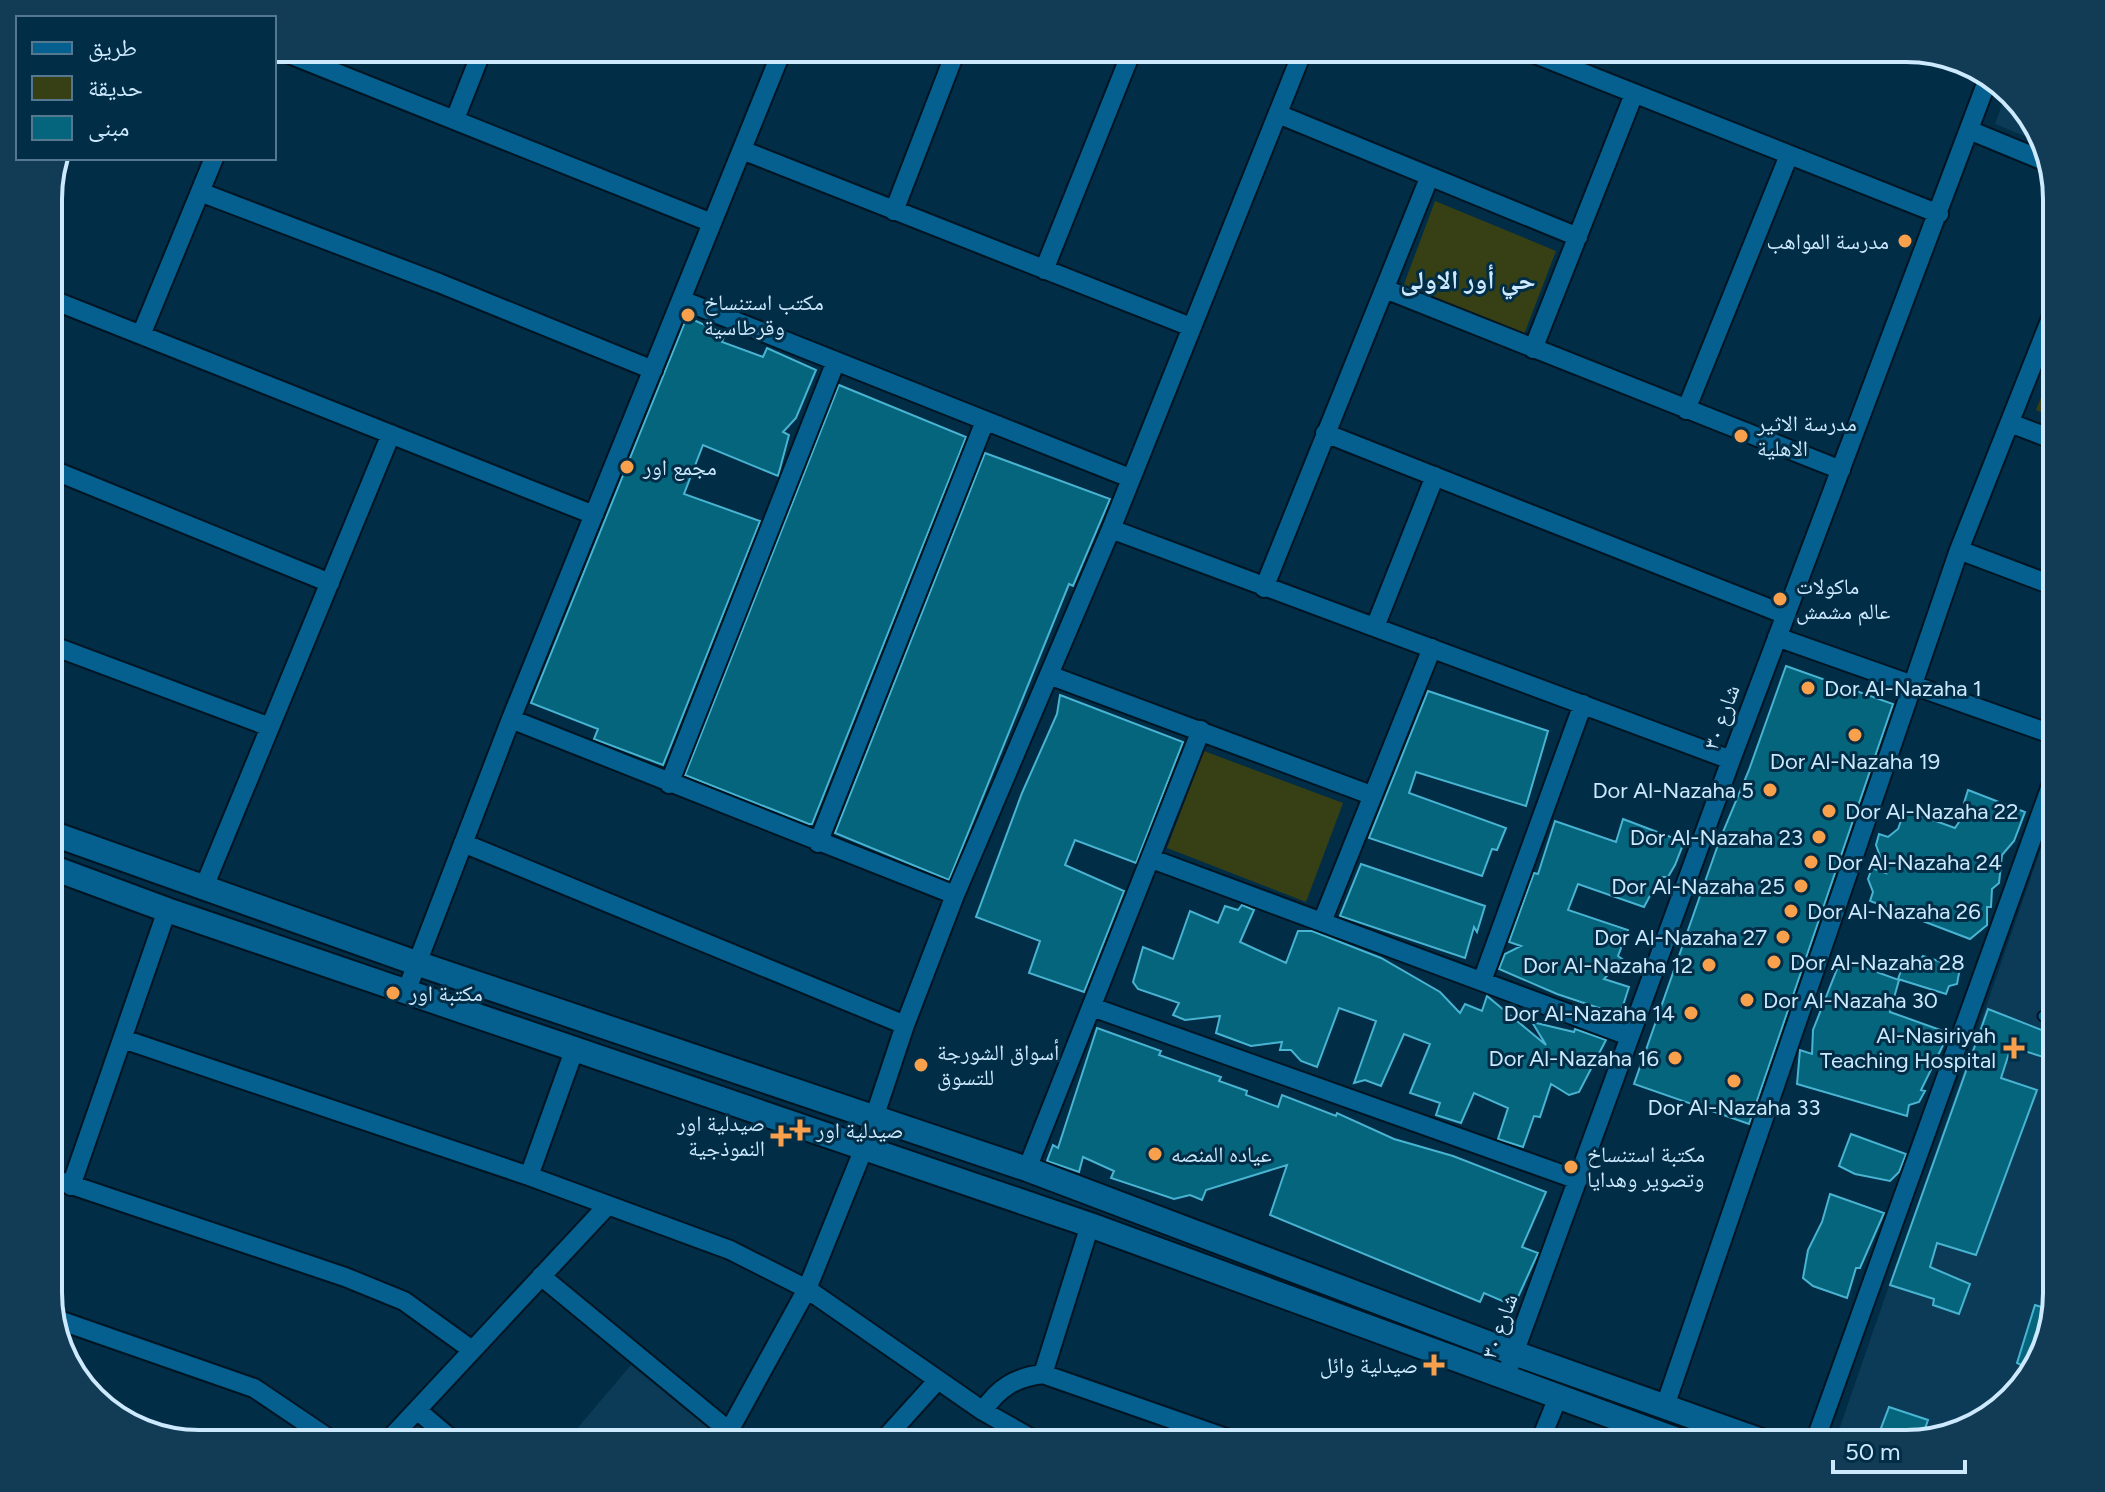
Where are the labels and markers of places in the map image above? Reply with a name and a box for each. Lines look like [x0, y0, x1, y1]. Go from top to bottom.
place label: مدرسة المواهب [1767, 228, 1889, 255]
marker: مدرسة المواهب [1896, 232, 1914, 250]
place label: مكتب استنساخ وقرطاسية [704, 289, 824, 341]
marker: مكتب استنساخ وقرطاسية [679, 306, 697, 324]
place label: مدرسة الاثير الاهلية [1756, 410, 1857, 462]
marker: مدرسة الاثير الاهلية [1732, 427, 1750, 445]
place label: مجمع اور [642, 454, 717, 481]
marker: مجمع اور [618, 458, 636, 476]
place label: ماكولات عالم مشمش [1796, 573, 1890, 626]
marker: ماكولات عالم مشمش [1771, 590, 1789, 608]
place label: Dor Al-Nazaha 1 [1824, 675, 1982, 702]
marker: Dor Al-Nazaha 1 [1799, 679, 1817, 697]
marker: Dor Al-Nazaha 19 [1846, 726, 1864, 744]
place label: Dor Al-Nazaha 19 [1770, 748, 1940, 775]
place label: Dor Al-Nazaha 5 [1592, 777, 1754, 804]
marker: Dor Al-Nazaha 5 [1761, 781, 1779, 799]
place label: Dor Al-Nazaha 22 [1845, 798, 2018, 825]
marker: Dor Al-Nazaha 22 [1820, 802, 1838, 820]
place label: Dor Al-Nazaha 23 [1630, 824, 1803, 851]
marker: Dor Al-Nazaha 23 [1810, 828, 1828, 846]
place label: Dor Al-Nazaha 24 [1827, 849, 2002, 876]
marker: Dor Al-Nazaha 24 [1802, 853, 1820, 871]
place label: Dor Al-Nazaha 25 [1611, 873, 1785, 900]
marker: Dor Al-Nazaha 25 [1792, 877, 1810, 895]
place label: Dor Al-Nazaha 26 [1807, 898, 1981, 925]
marker: Dor Al-Nazaha 26 [1782, 902, 1800, 920]
place label: Dor Al-Nazaha 27 [1594, 924, 1767, 951]
marker: Dor Al-Nazaha 27 [1774, 928, 1792, 946]
place label: Dor Al-Nazaha 28 [1790, 949, 1965, 976]
place label: Dor Al-Nazaha 12 [1523, 952, 1693, 979]
marker: Dor Al-Nazaha 28 [1765, 953, 1783, 971]
marker: Dor Al-Nazaha 12 [1700, 956, 1718, 974]
place label: مكتبة اور [408, 980, 483, 1007]
marker: مكتبة اور [384, 984, 402, 1002]
place label: Dor Al-Nazaha 30 [1763, 987, 1938, 1014]
marker: Dor Al-Nazaha 30 [1738, 991, 1756, 1009]
place label: Dor Al-Nazaha 14 [1503, 1000, 1675, 1027]
marker: Dor Al-Nazaha 14 [1682, 1004, 1700, 1022]
place label: Al-Nasiriyah Teaching Hospital [1820, 1022, 1996, 1074]
marker: Al-Nasiriyah Teaching Hospital [2003, 1037, 2025, 1059]
place label: أسواق الشورجة للتسوق [937, 1039, 1059, 1091]
place label: Dor Al-Nazaha 16 [1489, 1045, 1659, 1072]
marker: Dor Al-Nazaha 16 [1666, 1049, 1684, 1067]
marker: أسواق الشورجة للتسوق [912, 1056, 930, 1074]
marker: Dor Al-Nazaha 33 [1725, 1072, 1743, 1090]
place label: Dor Al-Nazaha 33 [1648, 1094, 1820, 1121]
place label: صيدلية اور النموذجية [676, 1110, 765, 1162]
place label: صيدلية اور [815, 1117, 904, 1144]
marker: صيدلية اور [791, 1121, 809, 1139]
marker: صيدلية اور النموذجية [772, 1127, 790, 1145]
place label: عياده المنصه [1171, 1141, 1272, 1168]
place label: مكتبة استنساخ وتصوير وهدايا [1587, 1141, 1705, 1193]
marker: عياده المنصه [1146, 1145, 1164, 1163]
marker: مكتبة استنساخ وتصوير وهدايا [1562, 1158, 1580, 1176]
place label: صيدلية وائل [1320, 1352, 1418, 1379]
marker: صيدلية وائل [1425, 1356, 1443, 1374]

